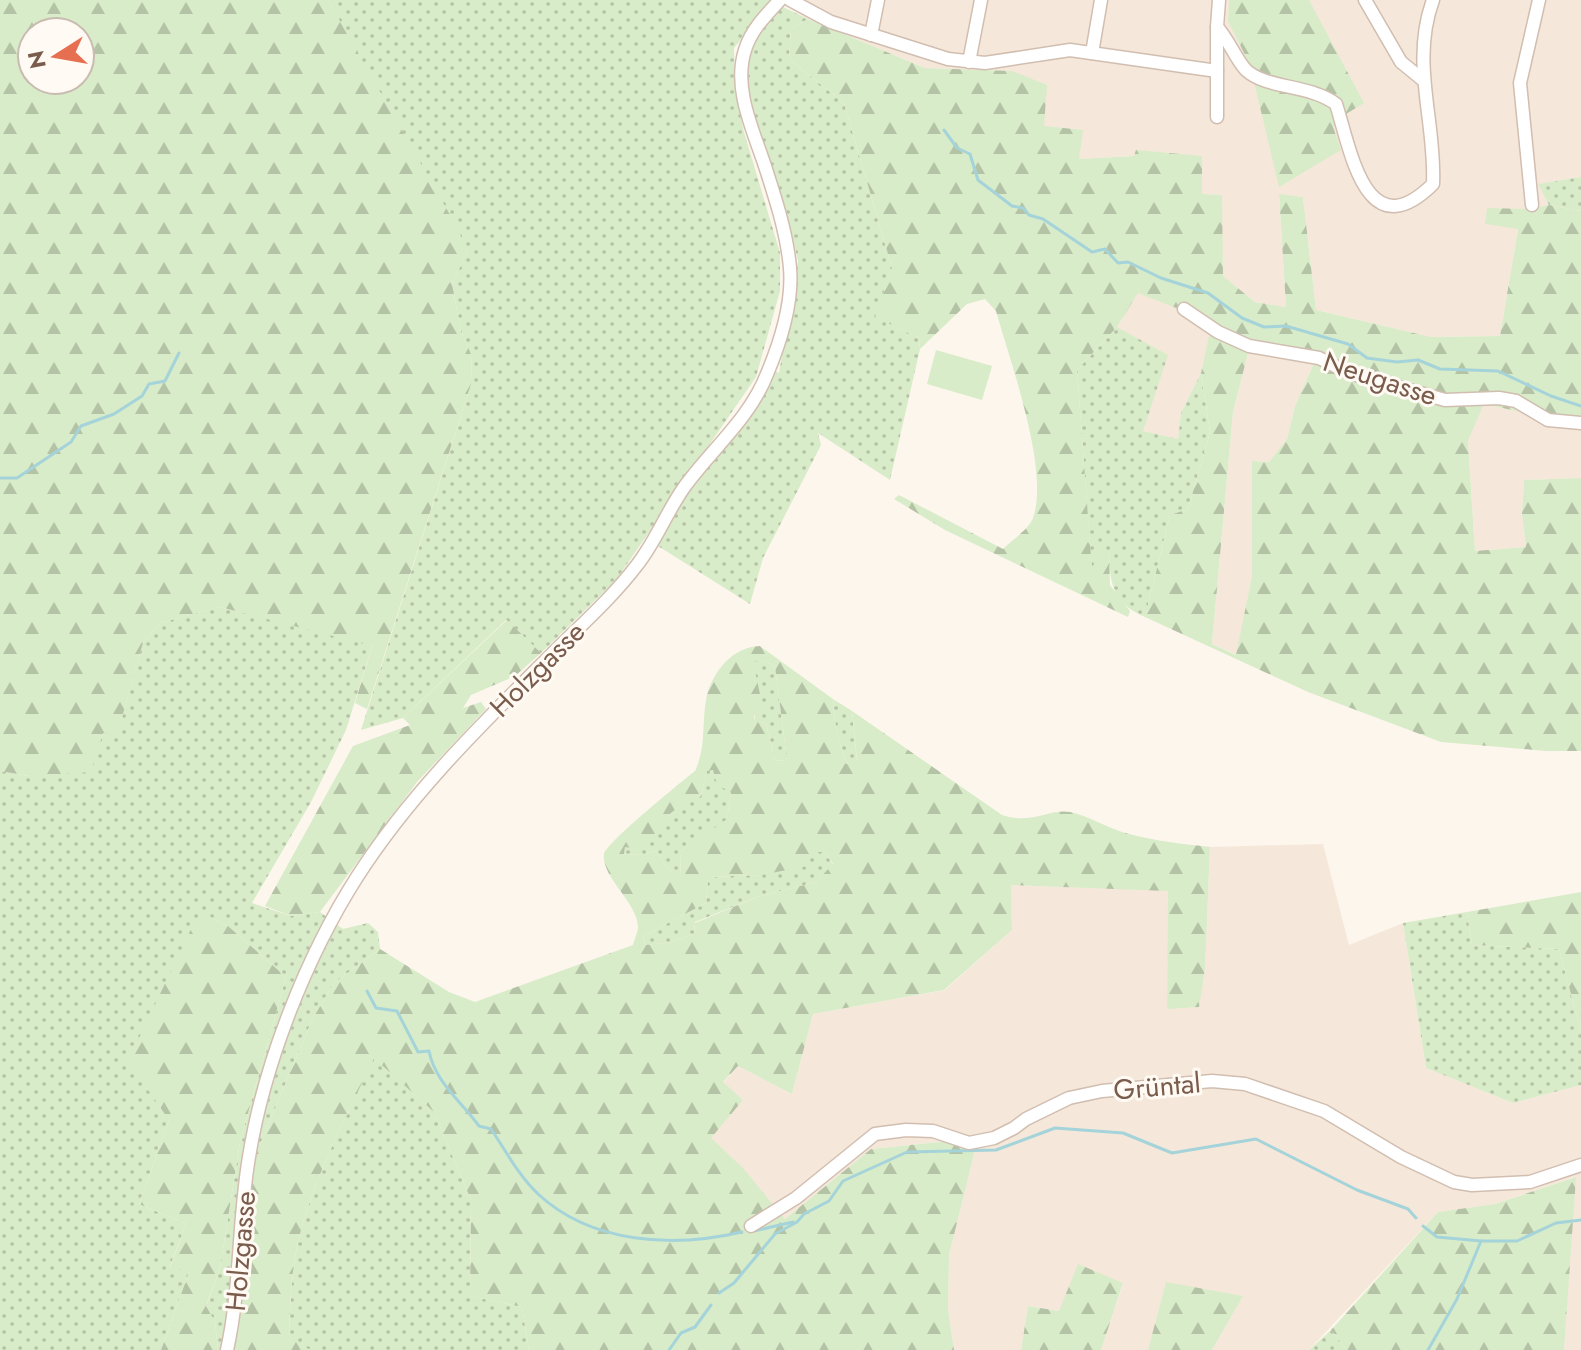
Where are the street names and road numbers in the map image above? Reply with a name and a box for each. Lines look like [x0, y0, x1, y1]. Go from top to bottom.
street label: Neugasse [1318, 341, 1442, 416]
street label: Holzgasse [480, 612, 594, 726]
street label: Grüntal [1112, 1062, 1202, 1111]
street label: Holzgasse [215, 1189, 266, 1313]

